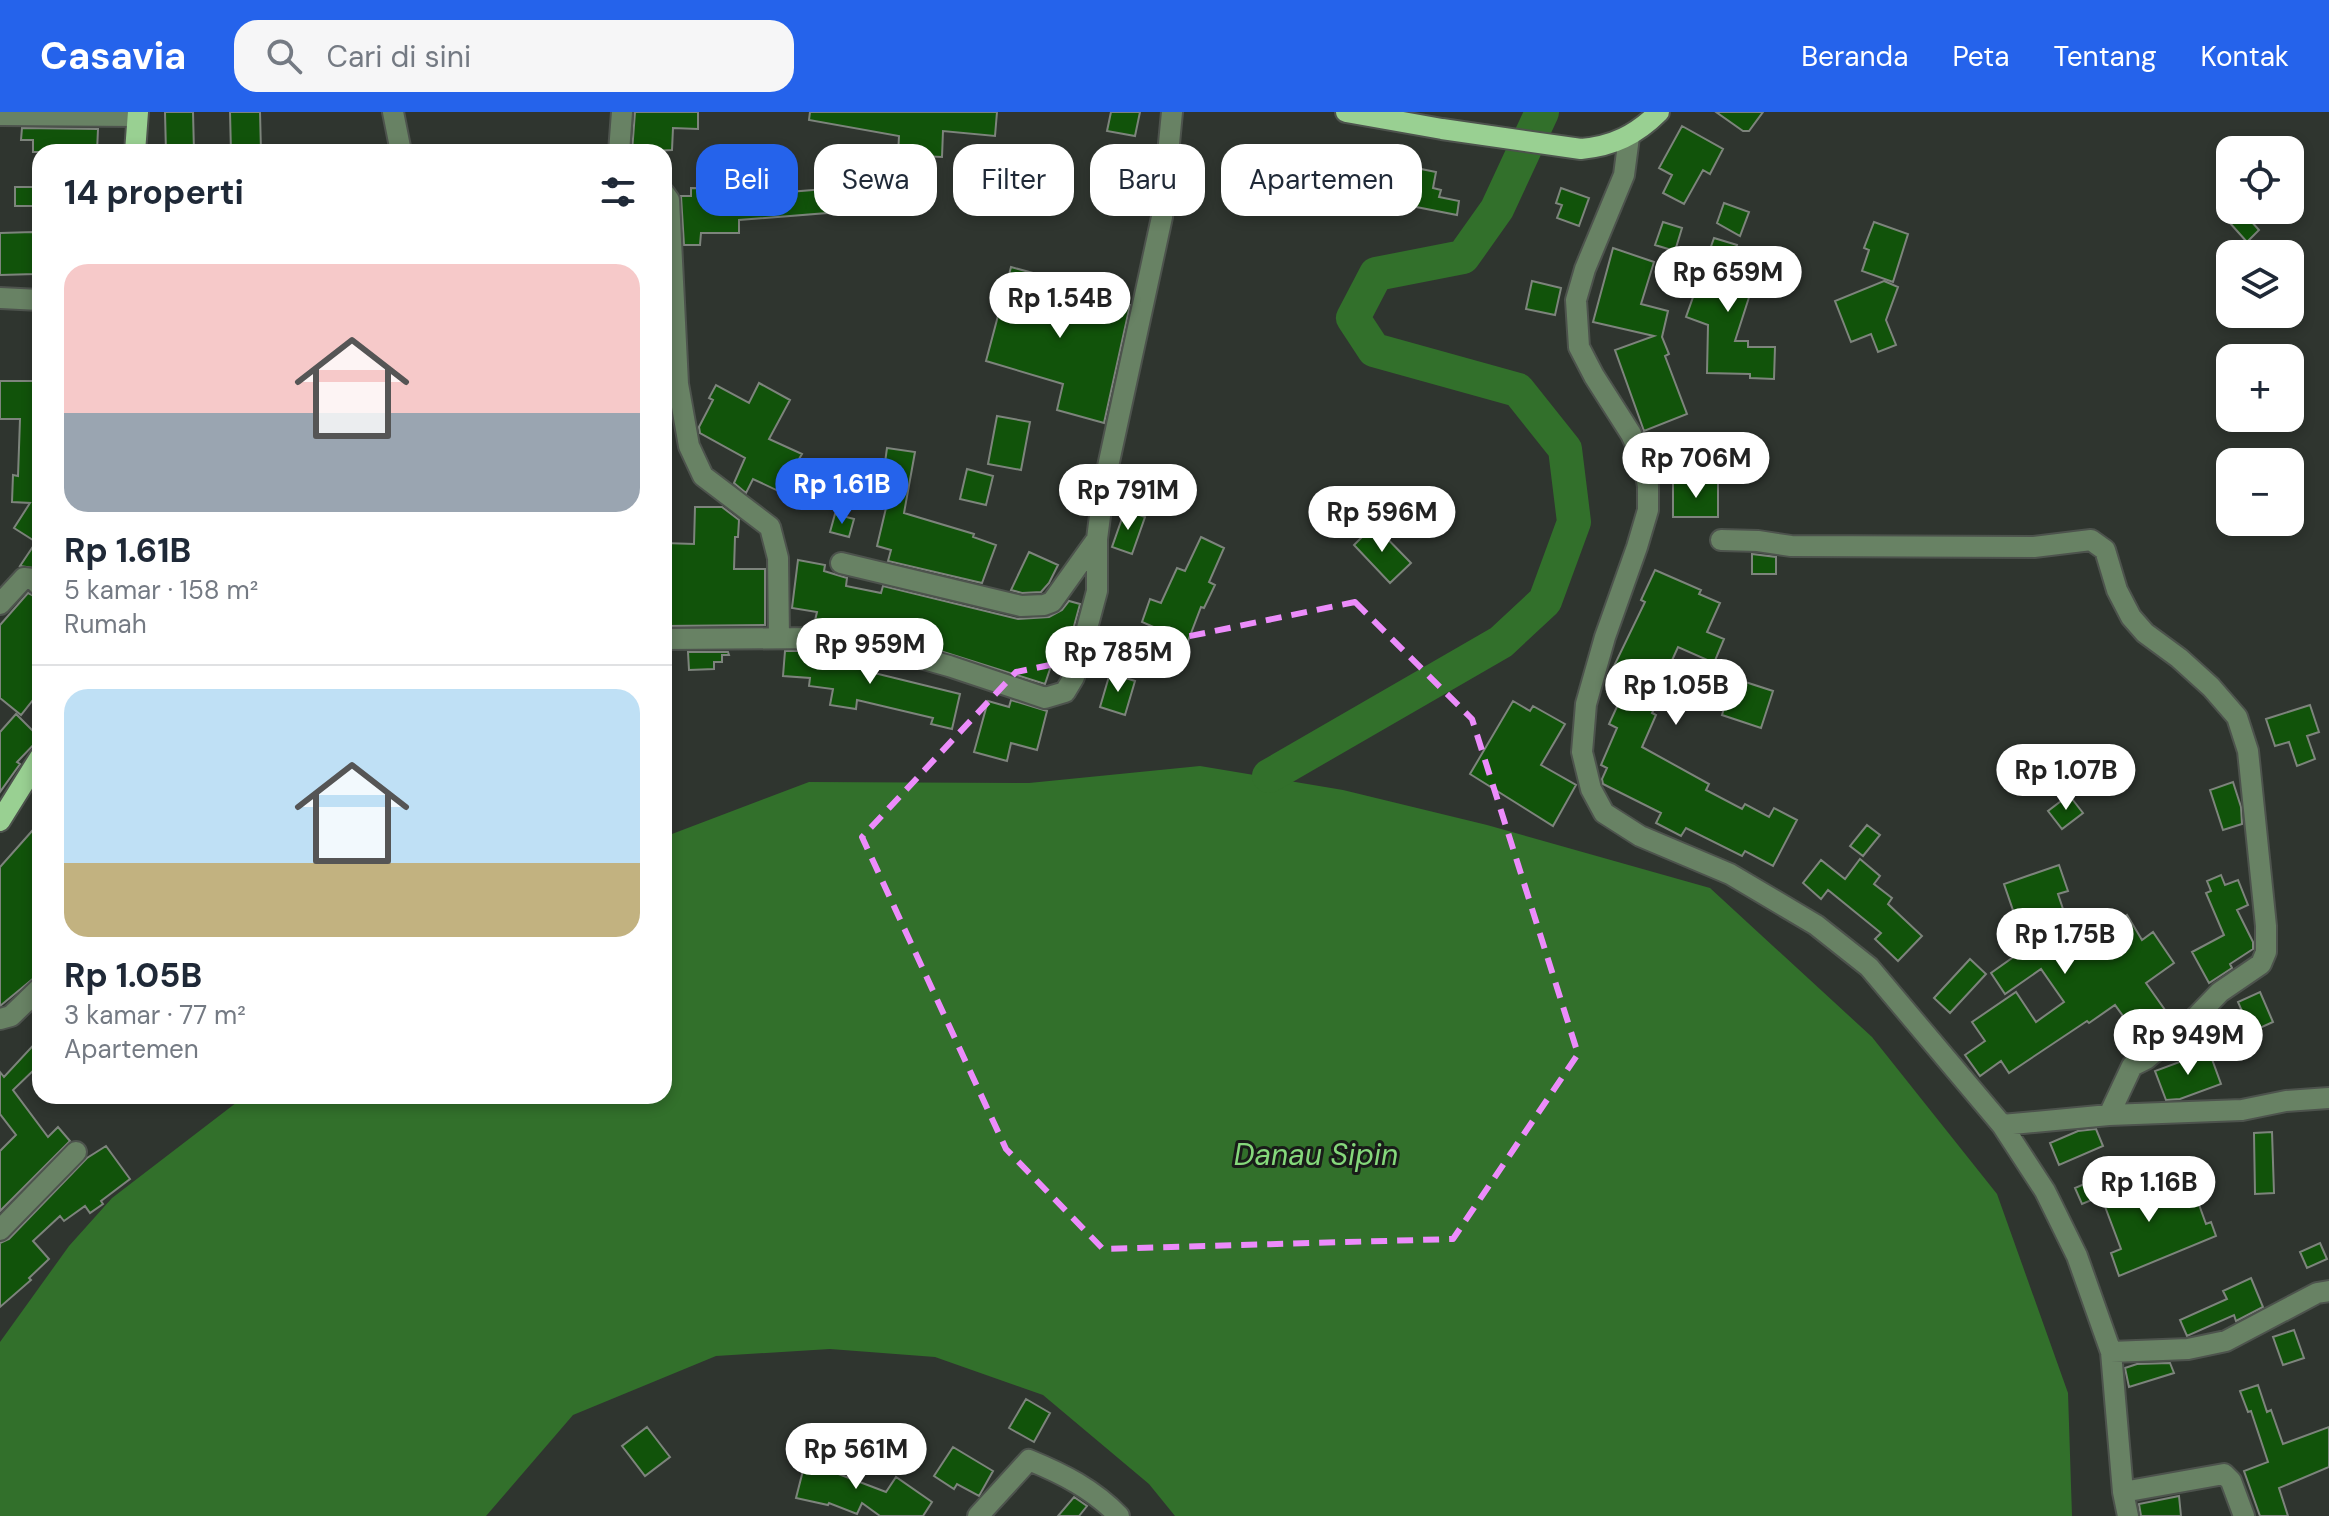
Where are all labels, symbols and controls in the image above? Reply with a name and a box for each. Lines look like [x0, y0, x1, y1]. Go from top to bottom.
search box [234, 20, 794, 92]
text: Casavia [40, 31, 186, 81]
icon: search [262, 34, 306, 78]
text: Cari di sini [326, 37, 471, 76]
text: Beranda [1801, 38, 1908, 75]
text: Peta [1952, 38, 2009, 75]
text: Tentang [2053, 38, 2157, 75]
text: Kontak [2201, 38, 2289, 75]
map controls [2216, 136, 2304, 536]
button: locate [2216, 136, 2304, 224]
chip: Beli [696, 144, 798, 216]
chip: Sewa [814, 144, 937, 216]
chip: Filter [953, 144, 1074, 216]
chip: Baru [1090, 144, 1205, 216]
chip: Apartemen [1221, 144, 1422, 216]
text: 14 properti [64, 170, 244, 215]
icon: filters [596, 170, 640, 214]
button: layers [2216, 240, 2304, 328]
pin: Rp 659M [1654, 246, 1802, 314]
text: Rp 659M [1673, 255, 1783, 289]
pin: Rp 1.54B [977, 272, 1143, 340]
text: Rp 1.54B [1007, 281, 1113, 315]
icon: home [280, 316, 424, 460]
button: + [2216, 344, 2304, 432]
pin: Rp 706M [1622, 432, 1770, 500]
text: Rp 706M [1640, 441, 1752, 475]
button: − [2216, 448, 2304, 536]
pin: Rp 1.61B [759, 458, 925, 526]
pin: Rp 791M [1054, 464, 1202, 532]
text: Rp 1.61B [793, 467, 891, 501]
text: Rp 791M [1077, 473, 1179, 507]
pin: Rp 596M [1308, 486, 1456, 554]
text: Rp 596M [1326, 495, 1438, 529]
text: Rp 1.61B [64, 528, 191, 573]
text: 5 kamar · 158 m² [64, 573, 258, 607]
text: Rumah [64, 607, 147, 641]
pin: Rp 959M [796, 618, 944, 686]
pin: Rp 785M [1044, 626, 1192, 694]
text: Rp 959M [814, 627, 926, 661]
text: Rp 785M [1064, 635, 1173, 669]
pin: Rp 1.05B [1593, 659, 1759, 727]
text: Rp 1.05B [1623, 668, 1729, 702]
icon: home [280, 741, 424, 885]
pin: Rp 1.07B [1983, 744, 2149, 812]
text: Rp 1.07B [2014, 753, 2118, 787]
pin: Rp 1.75B [1982, 908, 2148, 976]
text: Rp 1.75B [2015, 917, 2115, 951]
text: Rp 1.05B [64, 953, 202, 998]
text: 3 kamar · 77 m² [64, 998, 246, 1032]
pin: Rp 949M [2114, 1009, 2262, 1077]
text: Rp 949M [2132, 1018, 2244, 1052]
text: Apartemen [64, 1032, 199, 1066]
water label: Danau Sipin [1234, 1135, 1398, 1174]
pin: Rp 1.16B [2066, 1156, 2232, 1224]
text: Rp 1.16B [2100, 1165, 2198, 1199]
pin: Rp 561M [782, 1423, 930, 1491]
text: Rp 561M [804, 1432, 908, 1466]

